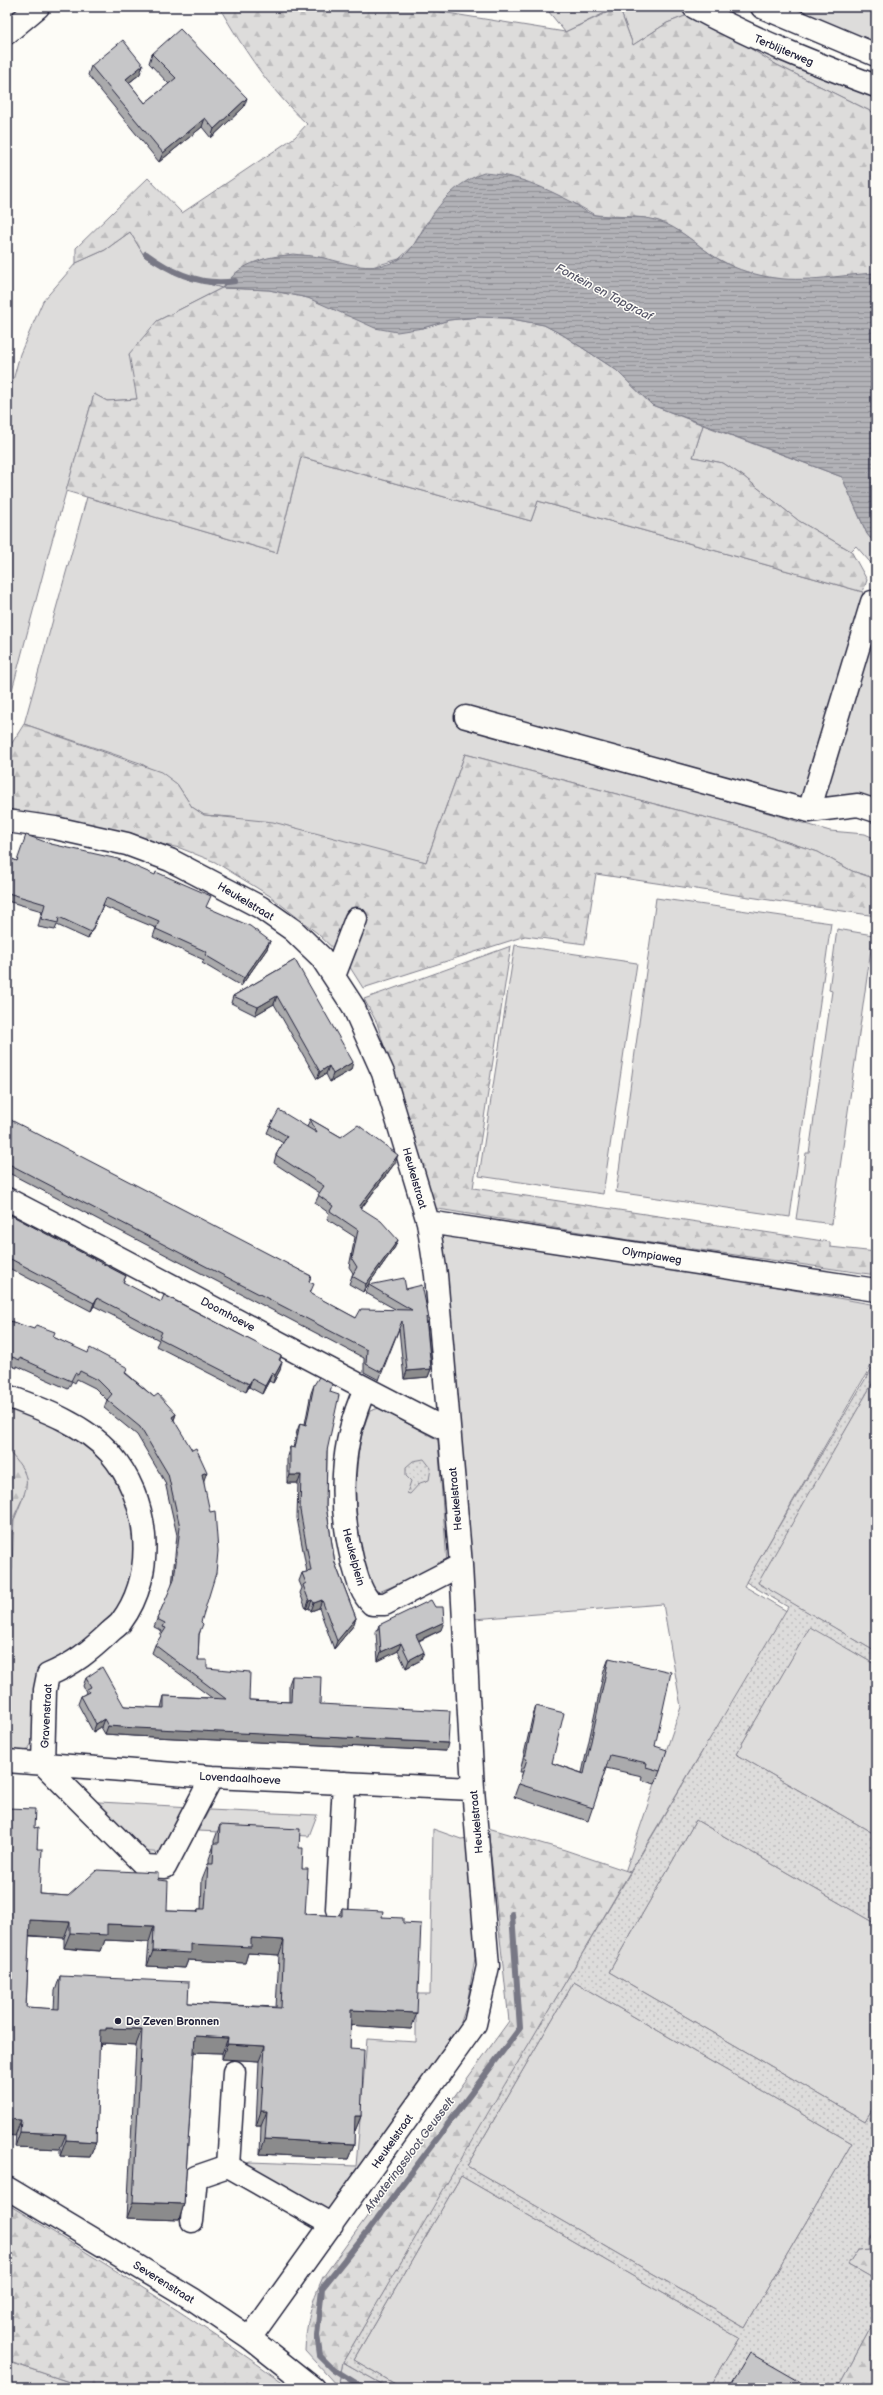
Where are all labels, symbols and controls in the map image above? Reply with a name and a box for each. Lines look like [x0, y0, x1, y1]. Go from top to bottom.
street label: Terblijterweg [752, 32, 816, 69]
water label: Fontein en Tapgraaf [553, 261, 656, 325]
street label: Heukelstraat [215, 880, 277, 924]
street label: Heukelstraat [400, 1146, 430, 1211]
street label: Olympiaweg [621, 1244, 683, 1267]
street label: Doomhoeve [198, 1295, 258, 1334]
street label: Heukelstraat [446, 1466, 465, 1531]
street label: Heukelplein [340, 1527, 367, 1587]
street label: Gravenstraat [38, 1683, 55, 1749]
street label: Lovendaalhoeve [199, 1770, 282, 1787]
street label: Heukelstraat [467, 1789, 486, 1854]
place label: De Zeven Bronnen [126, 2015, 219, 2028]
marker: De Zeven Bronnen [113, 2016, 123, 2026]
water label: Afwateringssloot Geusselt [361, 2095, 458, 2217]
street label: Heukelstraat [369, 2111, 416, 2171]
street label: Severenstraat [131, 2258, 197, 2307]

